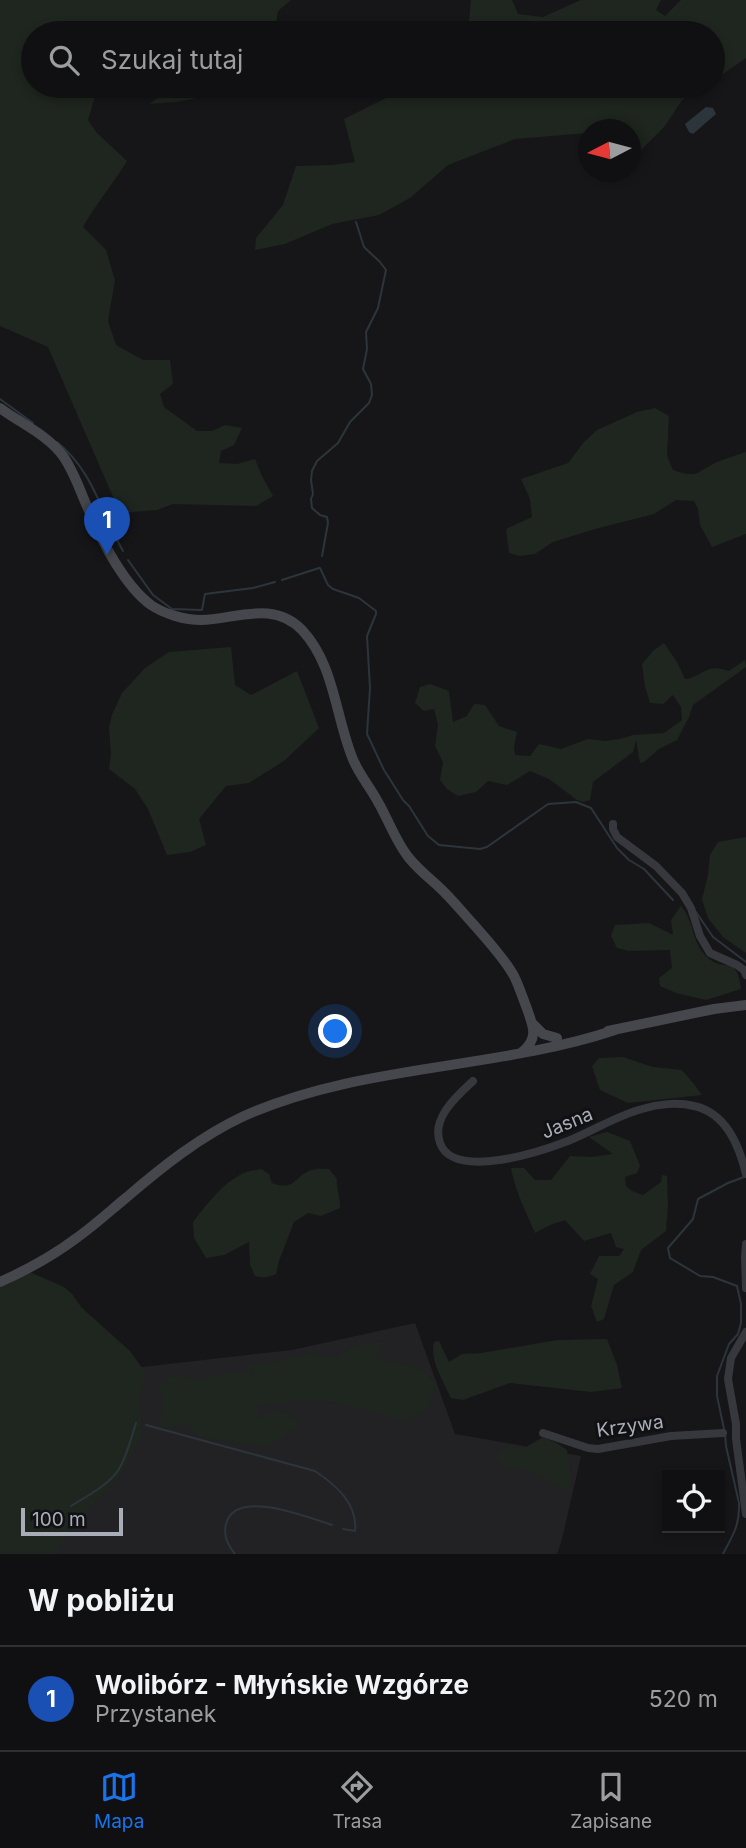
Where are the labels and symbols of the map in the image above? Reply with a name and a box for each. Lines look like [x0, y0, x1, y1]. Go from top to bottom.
north arrow [578, 119, 641, 182]
pin: 1 [84, 497, 130, 555]
your location [318, 1014, 352, 1048]
street label: Jasna [538, 1102, 596, 1144]
street label: Krzywa [595, 1410, 665, 1442]
scale bar [21, 1505, 122, 1537]

